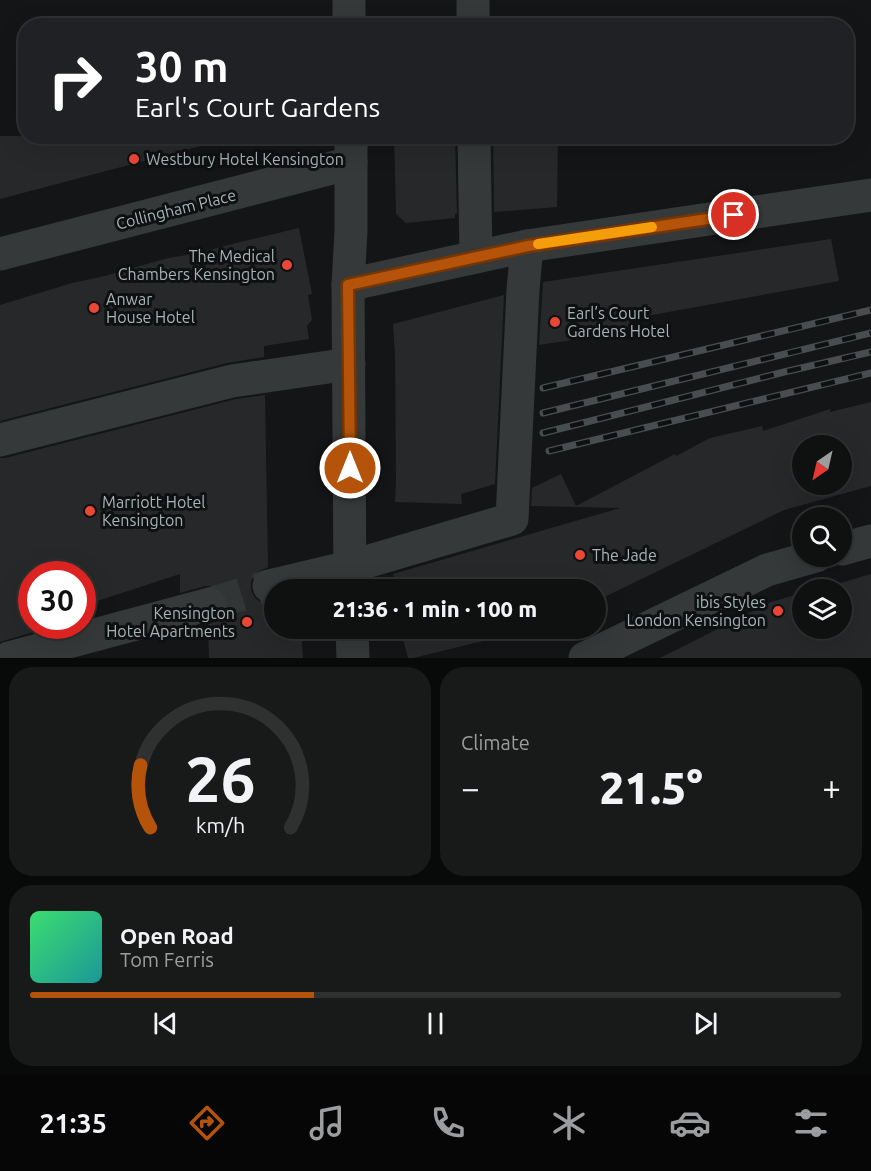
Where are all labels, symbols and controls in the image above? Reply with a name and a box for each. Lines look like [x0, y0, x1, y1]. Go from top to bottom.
icon: right [36, 42, 114, 120]
text: 30 m [135, 43, 229, 90]
text: Earl's Court Gardens [135, 92, 380, 122]
place label: Westbury Hotel Kensington [146, 150, 344, 168]
marker: Westbury Hotel Kensington [127, 152, 141, 166]
street label: Collingham Place [114, 185, 238, 233]
pin [708, 189, 759, 240]
icon: arrive [717, 198, 750, 231]
place label: The Medical Chambers Kensington [118, 247, 275, 283]
marker: The Medical Chambers Kensington [280, 258, 294, 272]
place label: Anwar House Hotel [106, 290, 195, 326]
marker: Anwar House Hotel [87, 301, 101, 315]
place label: Earl’s Court Gardens Hotel [567, 304, 670, 340]
marker: Earl’s Court Gardens Hotel [548, 315, 562, 329]
north arrow [792, 435, 852, 495]
map controls [792, 435, 852, 639]
position arrow [318, 436, 382, 500]
place label: Marriott Hotel Kensington [102, 493, 206, 529]
marker: Marriott Hotel Kensington [83, 504, 97, 518]
button: search [792, 507, 852, 567]
place label: The Jade [592, 546, 657, 564]
marker: The Jade [573, 548, 587, 562]
speed limit sign: 30 [18, 561, 96, 639]
button: layers [792, 579, 852, 639]
place label: ibis Styles London Kensington [626, 593, 766, 629]
text: 21:36 · 1 min · 100 m [333, 596, 537, 621]
place label: Kensington Hotel Apartments [106, 604, 235, 640]
marker: ibis Styles London Kensington [771, 604, 785, 618]
marker: Kensington Hotel Apartments [240, 615, 254, 629]
text: Climate [461, 731, 530, 754]
text: 26 [185, 744, 255, 814]
text: 21.5° [599, 762, 703, 813]
text: − [461, 769, 480, 806]
text: + [822, 769, 841, 806]
text: km/h [195, 814, 245, 838]
text: Open Road [120, 923, 234, 948]
text: Tom Ferris [120, 948, 214, 971]
icon: previous [149, 1007, 182, 1040]
icon: pause [419, 1007, 452, 1040]
icon: next [689, 1007, 722, 1040]
icon: directions [186, 1102, 228, 1144]
icon: music [306, 1102, 348, 1144]
icon: phone [427, 1102, 469, 1144]
icon: climate [548, 1102, 590, 1144]
icon: car [669, 1102, 711, 1144]
icon: filters [790, 1102, 832, 1144]
text: 21:35 [39, 1108, 107, 1138]

